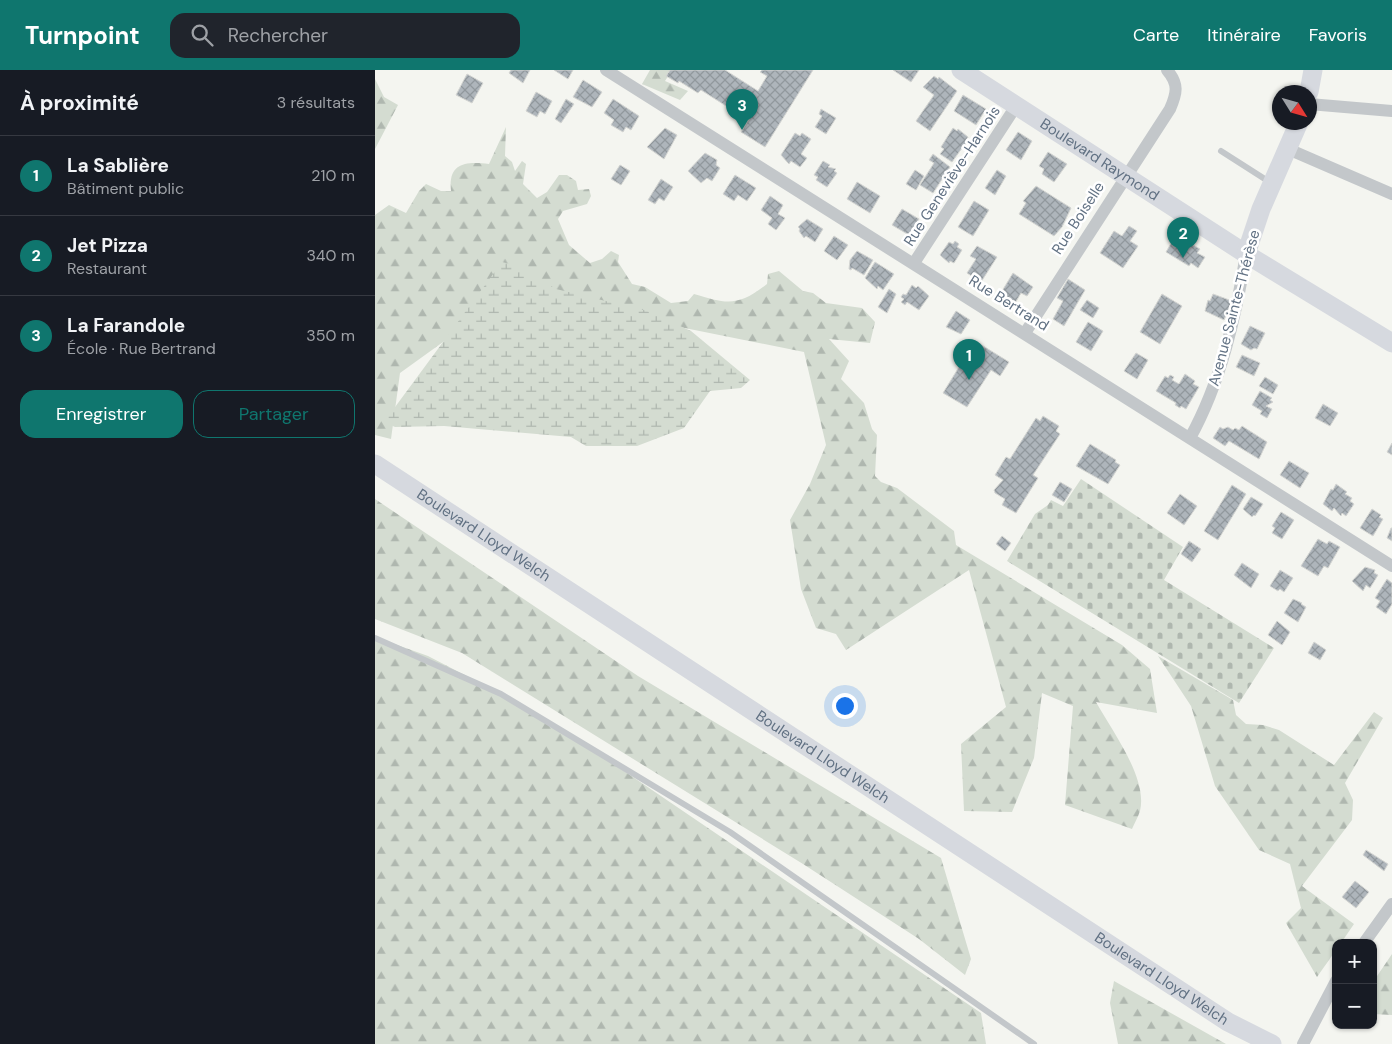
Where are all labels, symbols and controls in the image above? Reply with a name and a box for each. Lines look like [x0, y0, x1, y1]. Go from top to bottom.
search box [170, 13, 520, 58]
text: Turnpoint [25, 20, 140, 51]
icon: search [188, 21, 216, 49]
text: Rechercher [228, 23, 328, 48]
text: Carte [1133, 23, 1179, 47]
text: Itinéraire [1207, 23, 1281, 47]
text: Favoris [1309, 23, 1367, 47]
north arrow [1272, 85, 1317, 130]
text: À proximité [20, 89, 139, 117]
pin: 3 [726, 89, 758, 130]
text: 3 résultats [277, 92, 355, 113]
street label: Rue Geneviève-Harnois [899, 102, 1005, 250]
street label: Boulevard Raymond [1036, 114, 1163, 205]
text: La Sablière [67, 153, 169, 178]
text: 1 [33, 165, 39, 186]
text: 210 m [311, 165, 355, 186]
text: Bâtiment public [67, 178, 184, 199]
street label: Rue Boiselle [1047, 178, 1109, 258]
pin: 2 [1167, 217, 1199, 258]
street label: Avenue Sainte-Thérèse [1204, 228, 1264, 388]
text: Jet Pizza [67, 233, 148, 258]
text: 2 [31, 245, 41, 266]
text: 340 m [306, 245, 355, 266]
text: Restaurant [67, 258, 147, 279]
street label: Rue Bertrand [965, 270, 1053, 336]
text: La Farandole [67, 313, 185, 338]
text: 3 [31, 325, 41, 346]
text: 350 m [306, 325, 355, 346]
text: École · Rue Bertrand [67, 338, 216, 359]
pin: 1 [953, 339, 985, 380]
button: Enregistrer [20, 390, 183, 438]
button: Partager [193, 390, 355, 438]
street label: Boulevard Lloyd Welch [413, 484, 555, 586]
your location [832, 693, 858, 719]
street label: Boulevard Lloyd Welch [752, 706, 893, 808]
street label: Boulevard Lloyd Welch [1091, 928, 1232, 1030]
map controls [1332, 939, 1377, 1029]
button: + [1332, 939, 1377, 984]
button: − [1332, 984, 1377, 1029]

